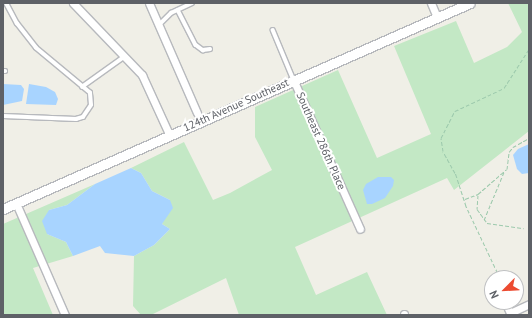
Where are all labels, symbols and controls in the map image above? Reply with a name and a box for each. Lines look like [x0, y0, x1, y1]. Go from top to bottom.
street label: 124th Avenue Southeast [181, 76, 291, 134]
street label: Southeast 286th Place [294, 90, 348, 192]
north arrow [484, 270, 524, 310]
text: N [486, 288, 502, 301]

